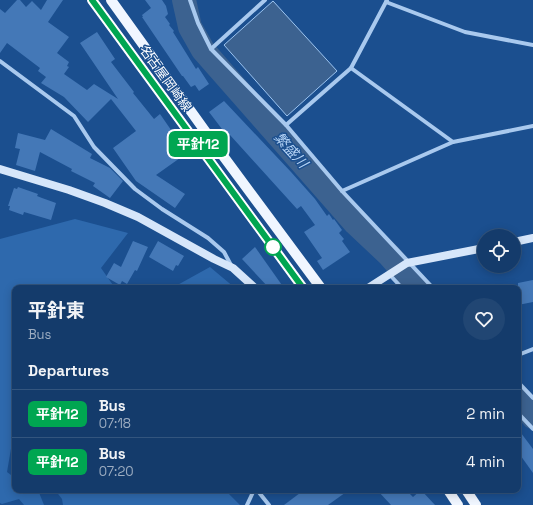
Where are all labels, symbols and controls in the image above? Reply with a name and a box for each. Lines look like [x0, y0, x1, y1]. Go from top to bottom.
street label: 名古屋岡崎線 [136, 42, 195, 115]
water label: 繁盛川 [270, 128, 313, 173]
line badge: 平針12 [170, 131, 226, 157]
text: 平針12 [177, 135, 219, 153]
map controls [477, 229, 521, 273]
button: locate [477, 229, 521, 273]
unlabelled marker [264, 238, 282, 256]
text: 平針東 [28, 298, 85, 323]
button: heart [463, 298, 505, 340]
text: Bus [28, 326, 51, 343]
text: Departures [28, 361, 109, 380]
text: Bus [99, 396, 126, 415]
text: 2 min [466, 404, 505, 423]
text: 平針12 [36, 405, 79, 423]
text: 07:18 [99, 415, 131, 432]
text: Bus [99, 444, 126, 463]
text: 4 min [466, 452, 505, 471]
text: 平針12 [36, 453, 79, 471]
text: 07:20 [99, 463, 134, 480]

